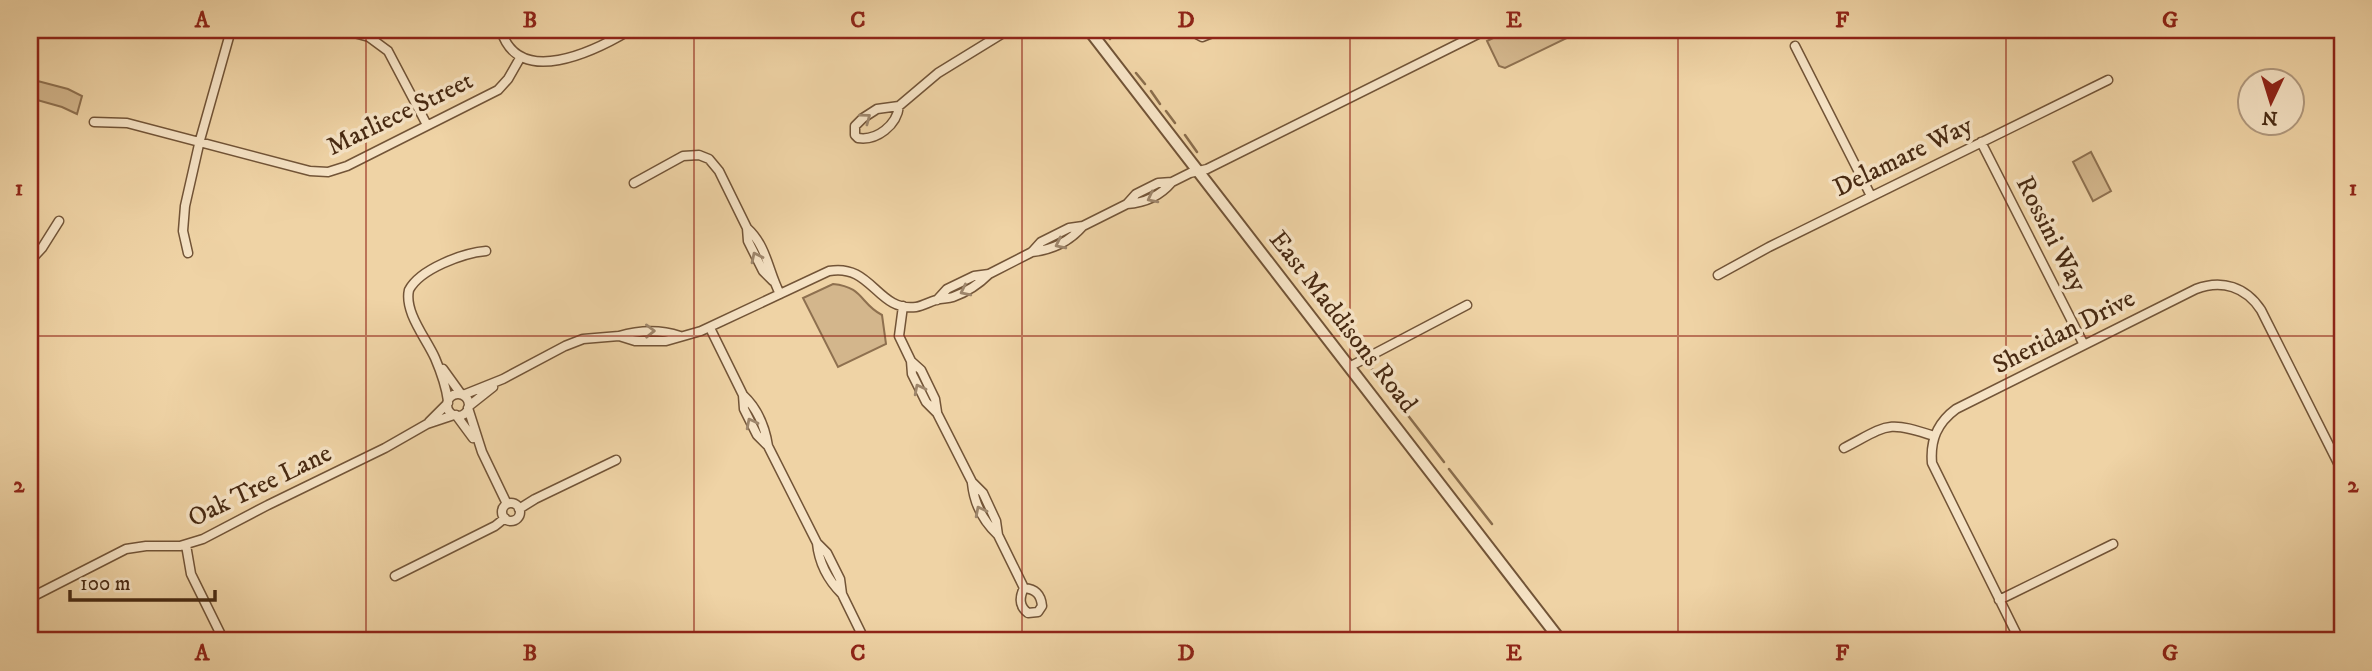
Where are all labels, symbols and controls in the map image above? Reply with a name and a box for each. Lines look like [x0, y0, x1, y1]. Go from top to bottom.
text: A [194, 6, 211, 35]
text: B [523, 6, 537, 35]
text: C [850, 6, 866, 35]
text: D [1177, 6, 1195, 35]
text: E [1506, 6, 1522, 35]
text: F [1835, 6, 1850, 35]
text: G [2162, 6, 2178, 35]
street label: Marliece Street [321, 64, 479, 164]
north arrow [2236, 66, 2306, 136]
text: N [2261, 105, 2279, 129]
street label: Delamare Way [1828, 109, 1979, 205]
one-way arrow [858, 113, 871, 126]
street label: Rossini Way [2008, 171, 2094, 298]
text: 1 [15, 174, 23, 203]
text: 1 [2349, 174, 2357, 203]
one-way arrow [1147, 189, 1159, 203]
street label: East Maddisons Road [1262, 224, 1425, 420]
one-way arrow [1055, 235, 1067, 249]
one-way arrow [750, 252, 764, 264]
street label: Sheridan Drive [1987, 282, 2141, 382]
one-way arrow [960, 283, 972, 297]
one-way arrow [645, 323, 655, 339]
one-way arrow [914, 384, 928, 396]
one-way arrow [745, 418, 759, 430]
street label: Oak Tree Lane [183, 437, 337, 535]
text: 2 [13, 471, 25, 500]
text: 2 [2347, 471, 2359, 500]
one-way arrow [975, 506, 989, 518]
scale bar [70, 559, 215, 603]
text: 100 m [80, 571, 131, 597]
text: A [194, 639, 211, 668]
text: B [523, 639, 537, 668]
text: C [850, 639, 866, 668]
text: D [1177, 639, 1195, 668]
text: E [1506, 639, 1522, 668]
text: F [1835, 639, 1850, 668]
text: G [2162, 639, 2178, 668]

